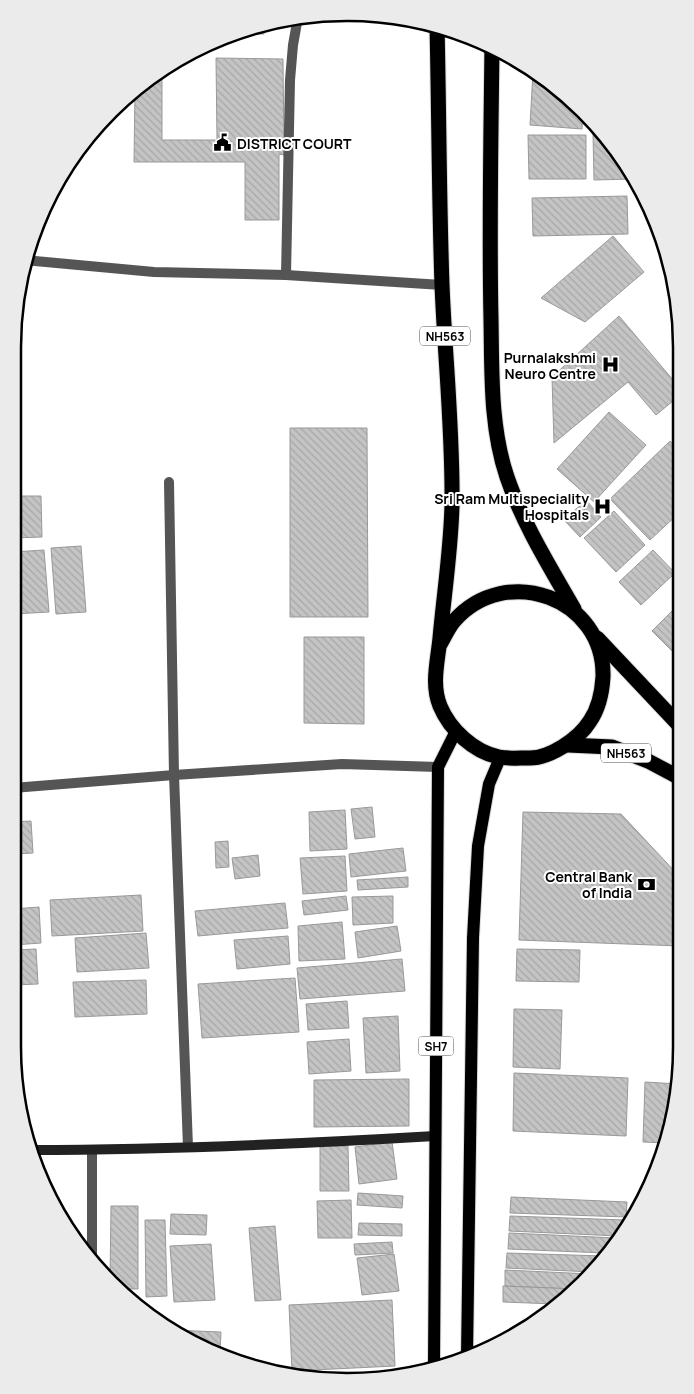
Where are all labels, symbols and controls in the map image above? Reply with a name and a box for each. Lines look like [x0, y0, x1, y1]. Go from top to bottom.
public building icon: DISTRICT COURT [213, 133, 233, 153]
place label: DISTRICT COURT [237, 134, 352, 153]
road number: NH563 [420, 326, 470, 346]
place label: Purnalakshmi Neuro Centre [504, 348, 596, 383]
hospital icon: Purnalakshmi Neuro Centre [600, 355, 620, 375]
place label: Sri Ram Multispeciality Hospitals [434, 489, 589, 524]
hospital icon: Sri Ram Multispeciality Hospitals [593, 496, 613, 516]
road number: NH563 [601, 744, 651, 762]
place label: Central Bank of India [545, 867, 632, 902]
bank icon: Central Bank of India [636, 874, 656, 894]
road number: SH7 [418, 1036, 454, 1056]

